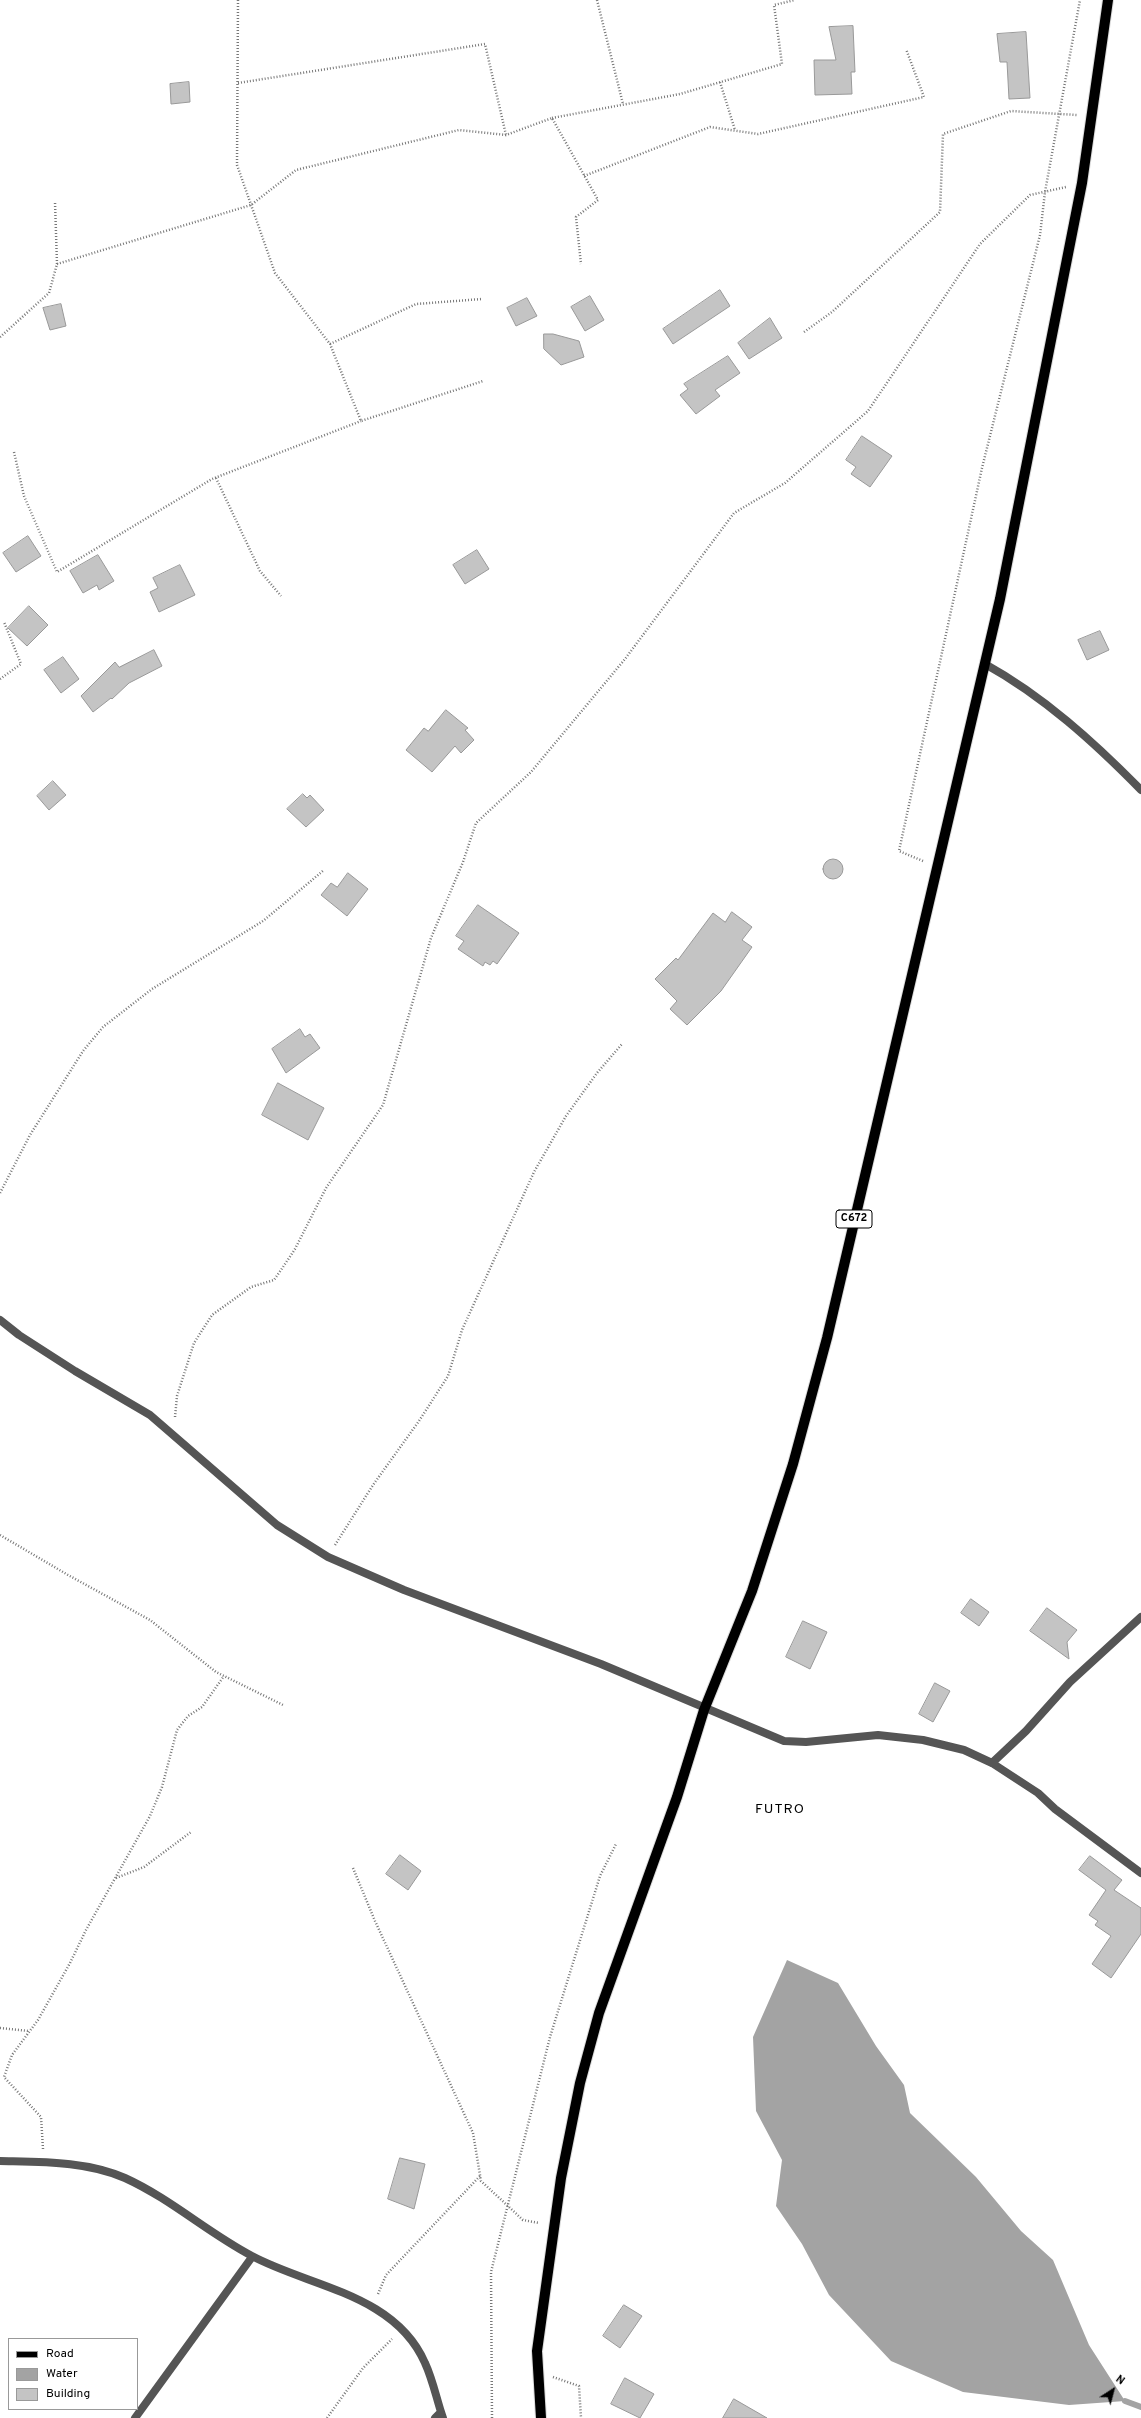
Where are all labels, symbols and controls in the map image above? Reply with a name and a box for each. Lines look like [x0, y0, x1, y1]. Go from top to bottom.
road number: C672 [836, 1210, 872, 1228]
district label: FUTRO [755, 1802, 805, 1818]
legend [8, 2338, 138, 2410]
text: Road [46, 2346, 74, 2362]
text: Water [46, 2366, 78, 2382]
north arrow [1093, 2370, 1133, 2410]
text: N [1113, 2372, 1127, 2388]
text: Building [46, 2386, 90, 2402]

